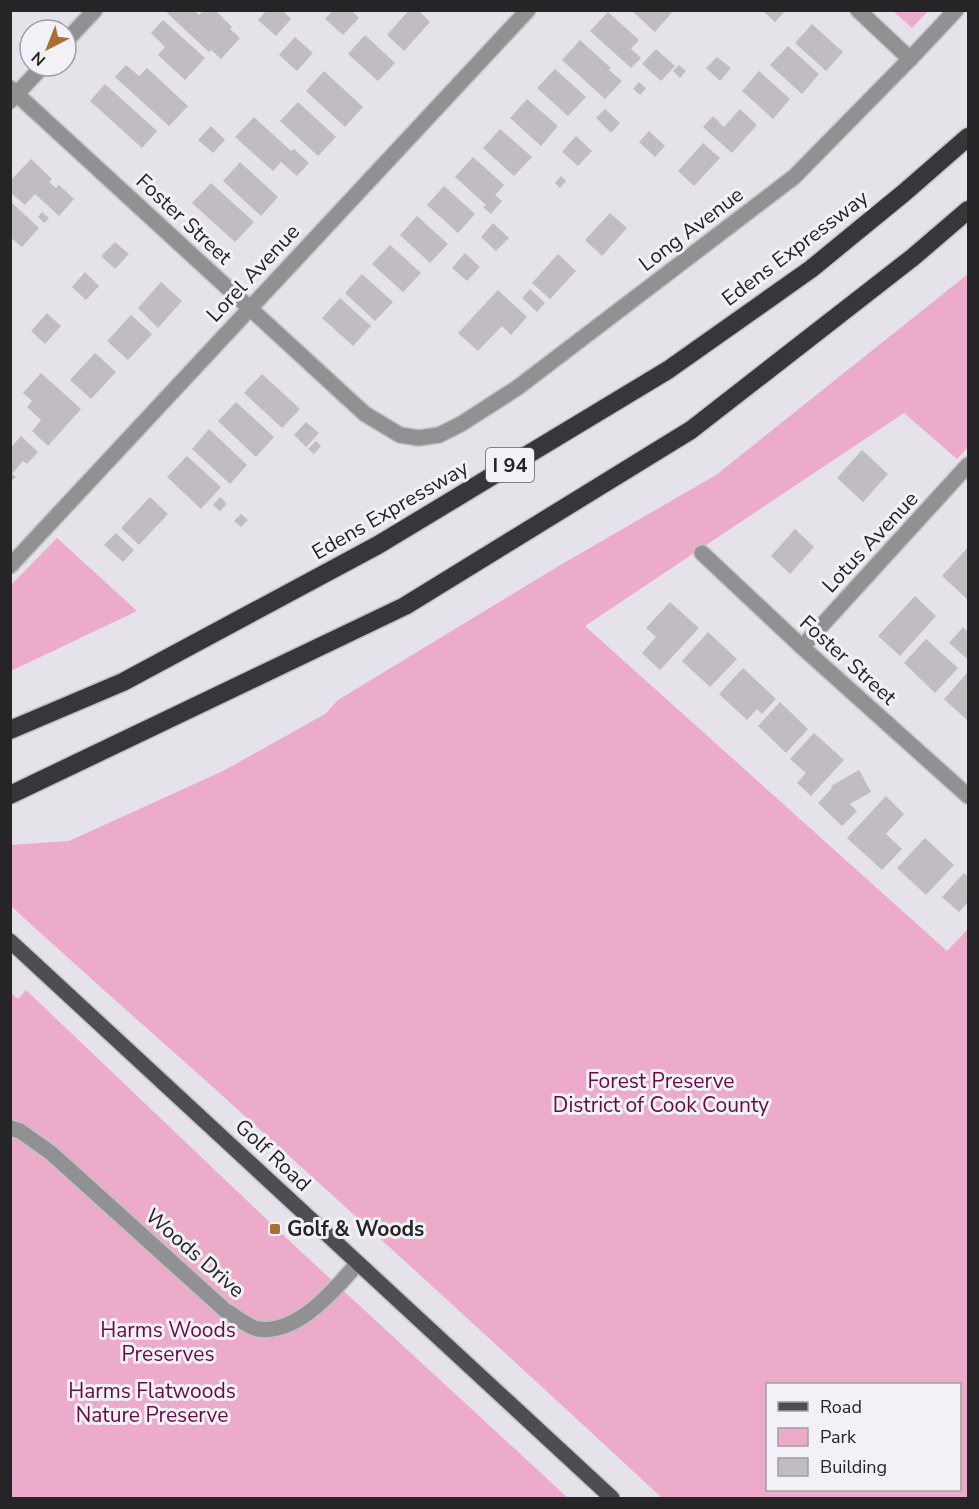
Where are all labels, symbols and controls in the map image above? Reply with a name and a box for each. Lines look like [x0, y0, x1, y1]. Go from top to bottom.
north arrow [18, 18, 78, 78]
text: N [27, 46, 50, 71]
street label: Foster Street [130, 167, 238, 271]
street label: Long Avenue [633, 180, 749, 278]
street label: Edens Expressway [716, 184, 874, 312]
street label: Lorel Avenue [200, 218, 306, 328]
road number: I 94 [486, 448, 534, 482]
street label: Edens Expressway [307, 454, 474, 566]
street label: Lotus Avenue [816, 485, 924, 599]
street label: Foster Street [794, 609, 903, 711]
park label: Forest Preserve District of Cook County [553, 1067, 769, 1119]
street label: Golf Road [229, 1113, 317, 1197]
street label: Woods Drive [139, 1202, 251, 1304]
place label: Golf & Woods [287, 1215, 424, 1243]
marker: Golf & Woods [268, 1222, 282, 1236]
park label: Harms Woods Preserves [100, 1316, 236, 1368]
park label: Harms Flatwoods Nature Preserve [68, 1377, 236, 1429]
legend [766, 1383, 961, 1491]
text: Road [820, 1395, 862, 1419]
text: Park [820, 1425, 857, 1449]
text: Building [820, 1455, 887, 1479]

